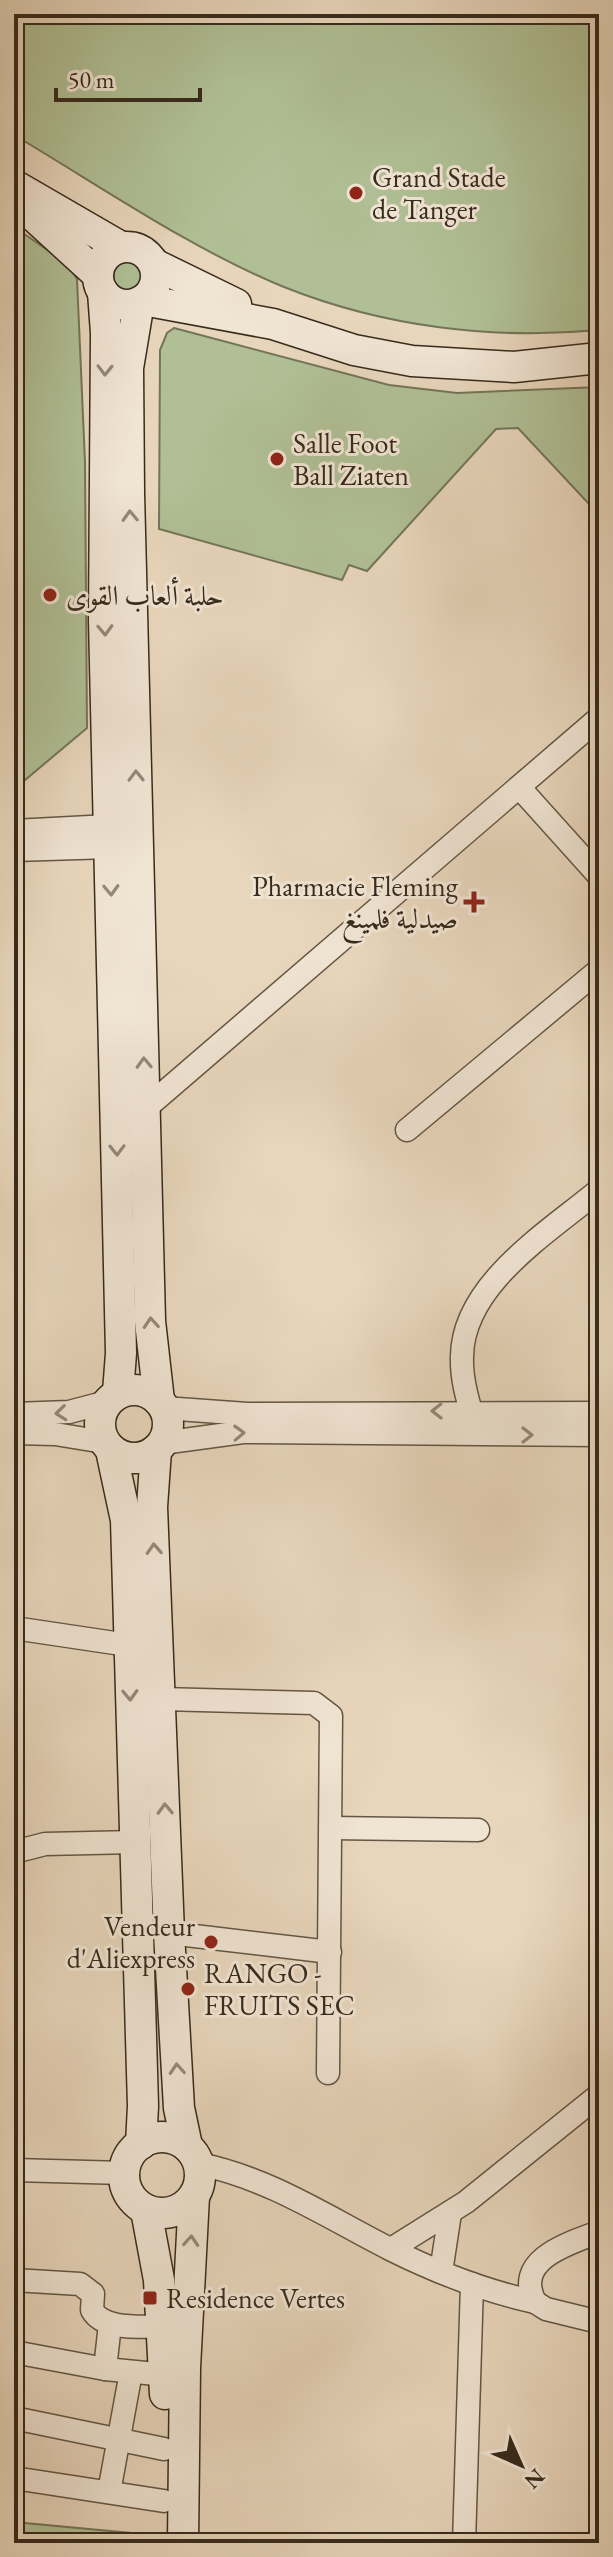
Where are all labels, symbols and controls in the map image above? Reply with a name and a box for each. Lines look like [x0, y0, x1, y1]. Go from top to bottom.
scale bar [56, 52, 200, 102]
text: 50 m [68, 64, 115, 95]
place label: Grand Stade de Tanger [372, 159, 506, 227]
marker: Grand Stade de Tanger [347, 184, 365, 202]
one-way arrow [97, 364, 114, 377]
place label: Salle Foot Ball Ziaten [293, 425, 409, 493]
marker: Salle Foot Ball Ziaten [268, 450, 286, 468]
one-way arrow [121, 509, 138, 522]
place label: حلبة ألعاب القوى [66, 576, 224, 613]
marker: حلبة ألعاب القوى [41, 586, 59, 604]
one-way arrow [96, 624, 113, 637]
one-way arrow [127, 769, 144, 782]
place label: Pharmacie Fleming صيدلية فلمينغ [252, 868, 459, 944]
one-way arrow [102, 884, 120, 897]
marker: Pharmacie Fleming صيدلية فلمينغ [465, 893, 483, 911]
one-way arrow [136, 1056, 153, 1069]
one-way arrow [108, 1144, 125, 1157]
one-way arrow [143, 1316, 160, 1329]
one-way arrow [430, 1403, 443, 1420]
one-way arrow [54, 1404, 67, 1421]
one-way arrow [233, 1424, 246, 1441]
one-way arrow [521, 1426, 534, 1444]
one-way arrow [146, 1542, 163, 1555]
one-way arrow [121, 1689, 138, 1702]
one-way arrow [156, 1802, 174, 1815]
place label: Vendeur d'Aliexpress [67, 1908, 196, 1976]
marker: Vendeur d'Aliexpress [202, 1933, 220, 1951]
place label: RANGO - FRUITS SEC [204, 1955, 355, 2023]
marker: RANGO - FRUITS SEC [179, 1980, 197, 1998]
one-way arrow [169, 2062, 186, 2075]
one-way arrow [182, 2234, 199, 2247]
place label: Residence Vertes [166, 2280, 345, 2316]
marker: Residence Vertes [141, 2289, 159, 2307]
north arrow [481, 2425, 561, 2505]
text: N [518, 2462, 551, 2495]

